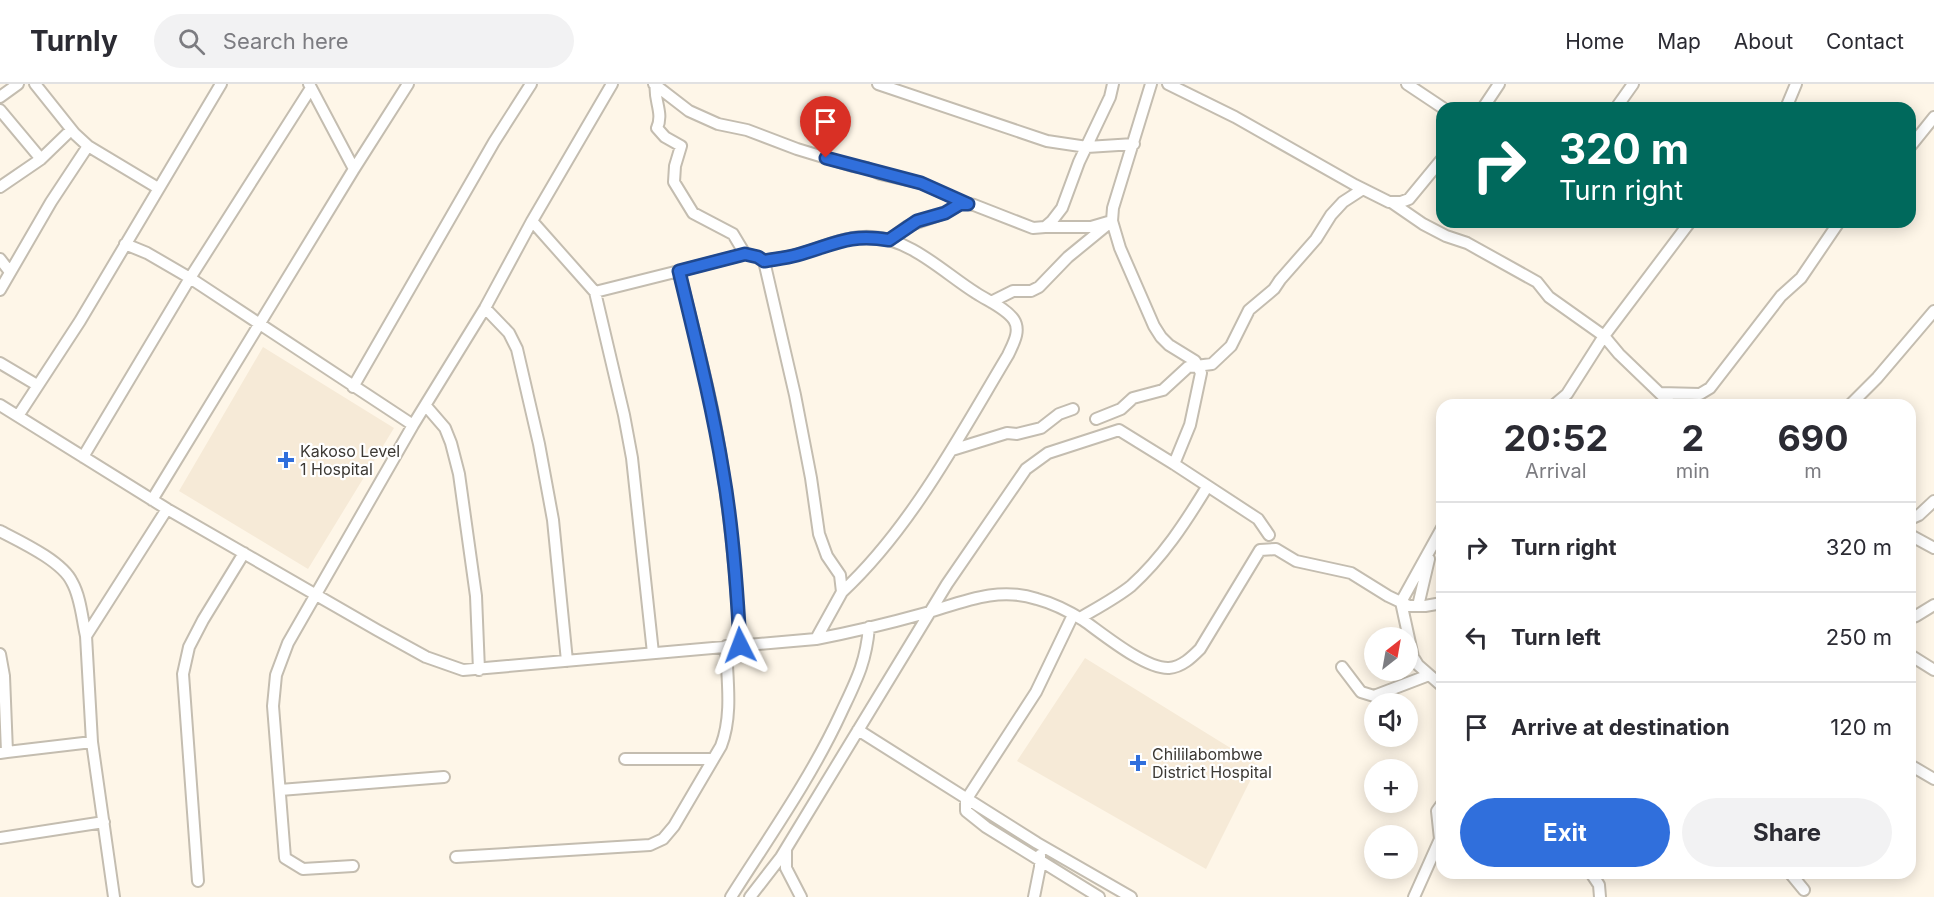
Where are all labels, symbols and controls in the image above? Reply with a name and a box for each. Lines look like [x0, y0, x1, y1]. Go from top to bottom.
search box [154, 14, 574, 68]
text: Turnly [30, 24, 118, 58]
icon: search [175, 25, 208, 58]
text: Search here [223, 28, 349, 54]
text: Home [1565, 29, 1624, 54]
text: Map [1657, 29, 1701, 54]
text: About [1734, 29, 1793, 54]
text: Contact [1826, 29, 1904, 54]
pin [800, 96, 851, 158]
icon: arrive [809, 105, 842, 138]
text: 320 m [1559, 123, 1689, 174]
icon: right [1460, 126, 1538, 204]
text: Turn right [1559, 174, 1683, 207]
text: 20:52 [1504, 416, 1608, 460]
text: 2 [1681, 416, 1704, 460]
text: 690 [1777, 416, 1848, 460]
place label: Kakoso Level 1 Hospital [300, 441, 400, 479]
marker: Kakoso Level 1 Hospital [277, 451, 295, 469]
text: Arrival [1525, 459, 1587, 483]
text: min [1676, 459, 1710, 483]
text: m [1804, 459, 1822, 483]
icon: right [1460, 531, 1493, 564]
text: Turn right [1511, 534, 1617, 560]
text: 320 m [1826, 534, 1892, 560]
position arrow [708, 613, 772, 677]
icon: left [1460, 621, 1493, 654]
text: Turn left [1511, 624, 1601, 650]
text: 250 m [1826, 624, 1892, 650]
north arrow [1364, 627, 1418, 681]
map controls [1364, 627, 1418, 879]
button: sound [1364, 693, 1418, 747]
icon: arrive [1460, 711, 1493, 744]
text: Arrive at destination [1511, 714, 1730, 740]
text: 120 m [1830, 714, 1892, 740]
place label: Chililabombwe District Hospital [1152, 744, 1272, 782]
marker: Chililabombwe District Hospital [1129, 754, 1147, 772]
button: + [1364, 759, 1418, 813]
button: Exit [1460, 798, 1670, 867]
button: Share [1682, 798, 1892, 867]
button: − [1364, 825, 1418, 879]

